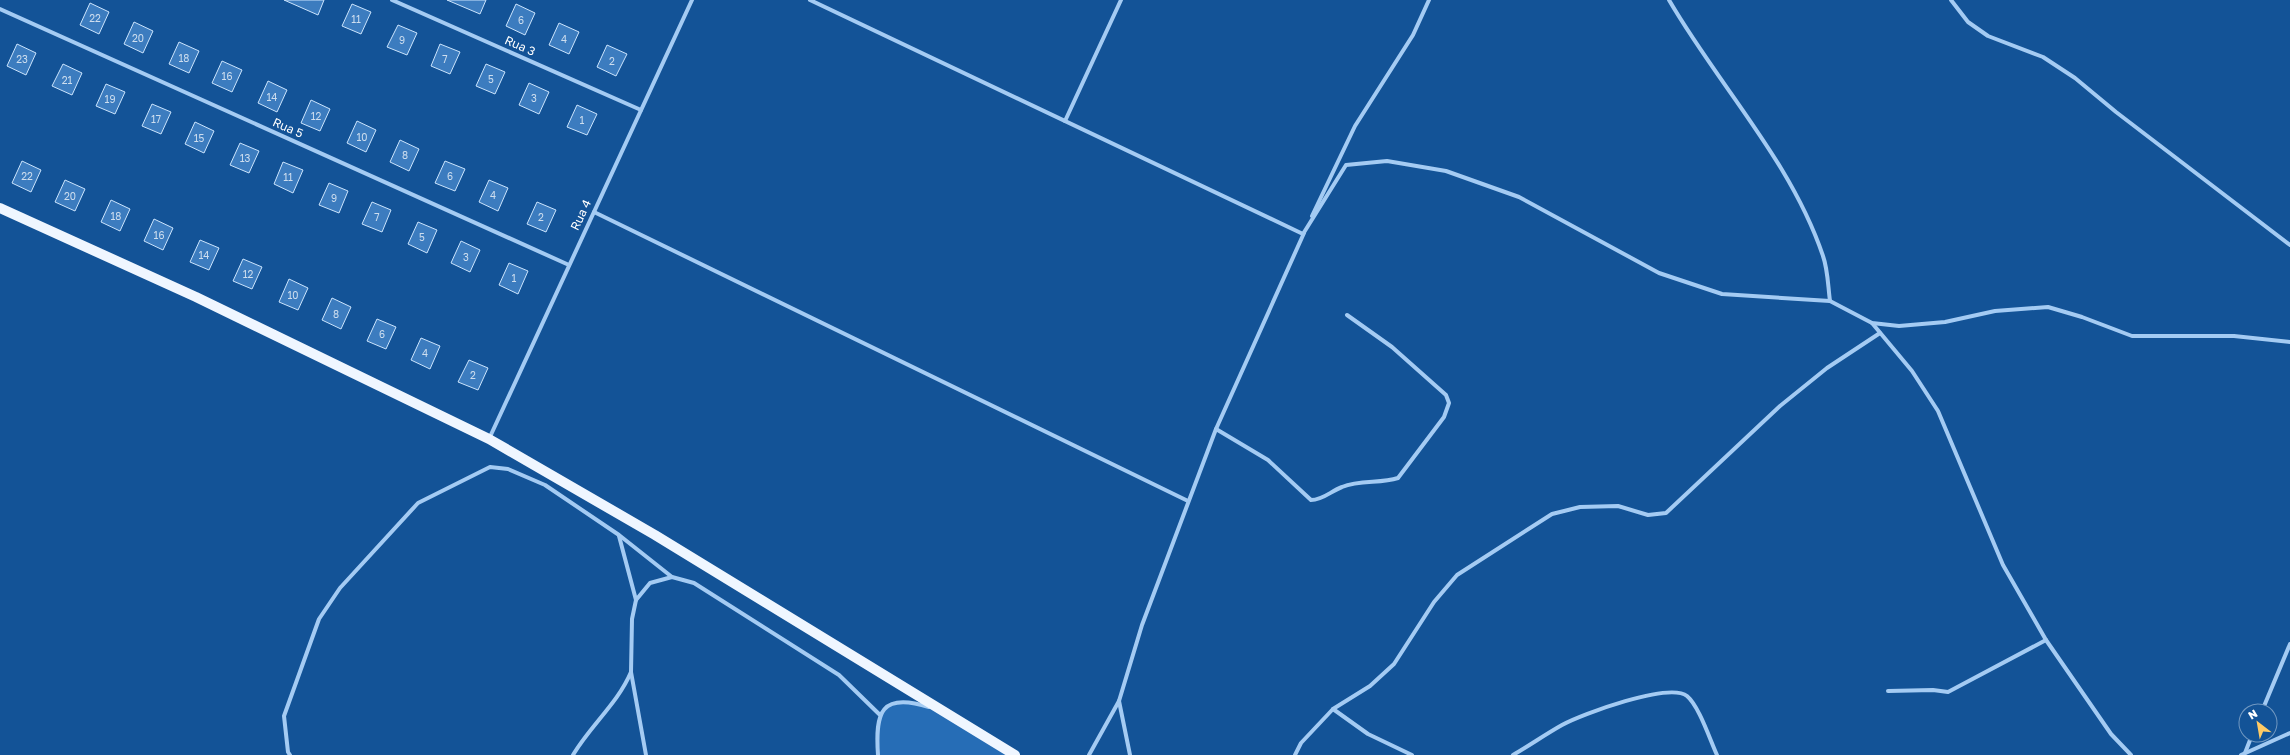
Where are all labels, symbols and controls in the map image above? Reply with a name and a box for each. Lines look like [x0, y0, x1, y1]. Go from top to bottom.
house number: 22 [89, 12, 101, 24]
house number: 11 [351, 13, 361, 25]
house number: 6 [518, 14, 524, 26]
house number: 20 [132, 32, 144, 44]
street label: Rua 3 [503, 32, 538, 59]
house number: 4 [561, 33, 567, 45]
house number: 9 [399, 34, 405, 46]
house number: 18 [179, 52, 189, 64]
house number: 23 [16, 53, 28, 65]
house number: 7 [442, 53, 448, 65]
house number: 2 [609, 55, 615, 67]
house number: 16 [222, 70, 232, 82]
house number: 5 [488, 73, 494, 85]
house number: 21 [62, 74, 72, 86]
house number: 14 [267, 91, 277, 103]
house number: 3 [531, 92, 537, 104]
house number: 19 [105, 93, 115, 105]
house number: 12 [311, 110, 322, 122]
house number: 17 [151, 113, 161, 125]
street label: Rua 5 [271, 114, 306, 141]
house number: 1 [580, 114, 585, 126]
house number: 10 [356, 131, 368, 143]
house number: 15 [194, 132, 205, 144]
house number: 8 [402, 149, 408, 161]
house number: 13 [240, 152, 250, 164]
house number: 22 [21, 170, 33, 182]
house number: 6 [447, 170, 453, 182]
house number: 11 [283, 171, 293, 183]
house number: 4 [490, 189, 496, 201]
house number: 20 [64, 190, 76, 202]
house number: 9 [331, 192, 337, 204]
street label: Rua 4 [567, 197, 594, 233]
house number: 18 [111, 210, 121, 222]
house number: 7 [374, 211, 380, 223]
house number: 2 [538, 211, 544, 223]
house number: 16 [154, 229, 164, 241]
house number: 5 [419, 231, 425, 243]
house number: 14 [199, 249, 209, 261]
house number: 3 [463, 251, 469, 263]
house number: 12 [243, 268, 254, 280]
house number: 1 [512, 272, 517, 284]
house number: 10 [287, 289, 299, 301]
house number: 8 [333, 308, 339, 320]
house number: 6 [379, 328, 385, 340]
house number: 4 [422, 347, 428, 359]
house number: 2 [470, 369, 476, 381]
north arrow [2238, 703, 2278, 743]
text: N [2246, 706, 2260, 722]

